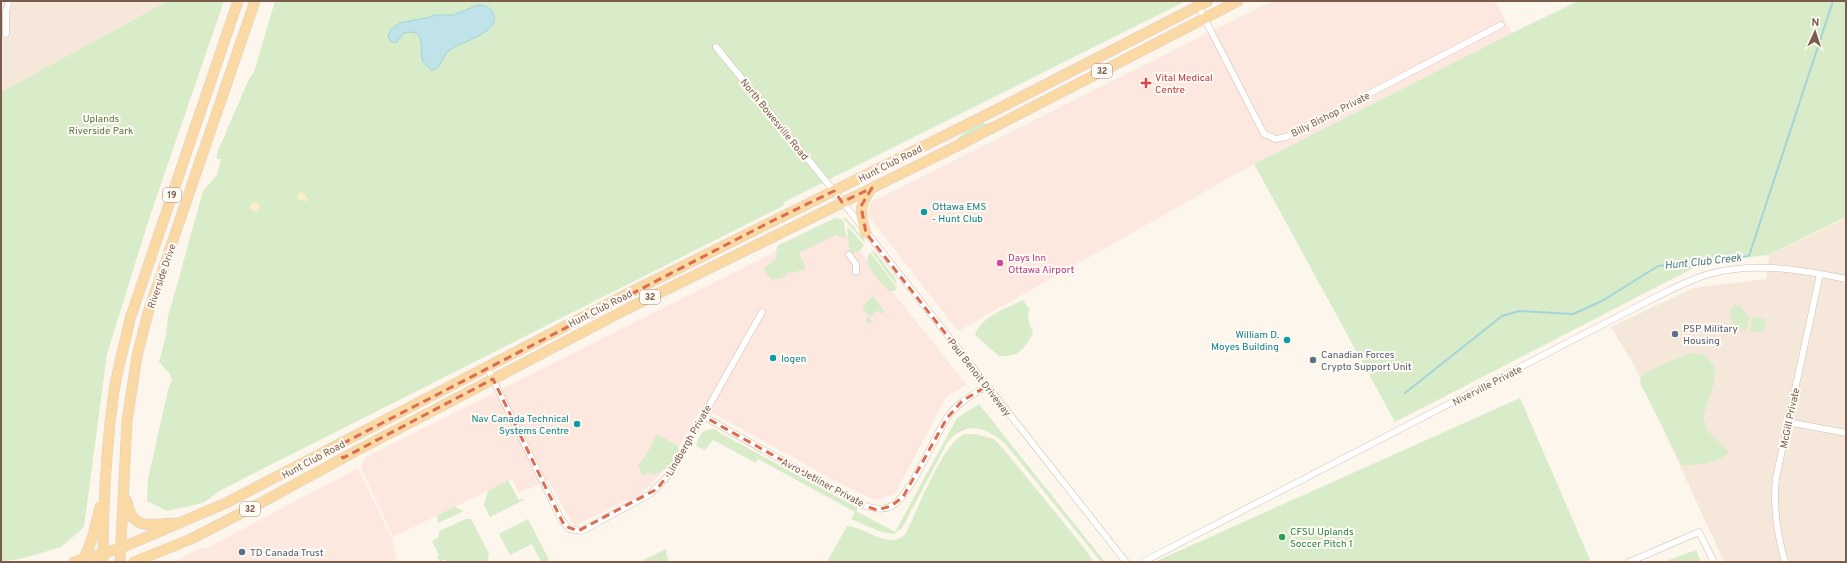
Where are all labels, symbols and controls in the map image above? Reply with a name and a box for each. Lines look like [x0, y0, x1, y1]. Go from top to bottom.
north arrow [1795, 12, 1835, 52]
text: N [1811, 16, 1820, 30]
road number: 32 [1092, 64, 1112, 78]
place label: Vital Medical Centre [1155, 72, 1213, 97]
street label: North Bowesville Road [737, 77, 811, 163]
marker: Vital Medical Centre [1140, 77, 1152, 89]
street label: Billy Bishop Private [1289, 90, 1372, 141]
park label: Uplands Riverside Park [69, 113, 133, 138]
street label: Hunt Club Road [856, 143, 925, 186]
road number: 19 [163, 188, 181, 202]
place label: Ottawa EMS - Hunt Club [932, 201, 986, 226]
marker: Ottawa EMS - Hunt Club [919, 207, 929, 217]
street label: Riverside Drive [145, 242, 180, 311]
water label: Hunt Club Creek [1664, 251, 1743, 273]
place label: Days Inn Ottawa Airport [1008, 252, 1075, 277]
marker: Days Inn Ottawa Airport [995, 258, 1005, 268]
street label: Hunt Club Road [566, 288, 635, 331]
road number: 32 [640, 290, 660, 304]
place label: PSP Military Housing [1683, 323, 1738, 348]
place label: William D. Moyes Building [1211, 329, 1279, 354]
marker: PSP Military Housing [1670, 329, 1680, 339]
marker: William D. Moyes Building [1282, 335, 1292, 345]
street label: Paul Benoit Driveway [944, 336, 1013, 419]
place label: Canadian Forces Crypto Support Unit [1321, 349, 1412, 374]
marker: Iogen [768, 353, 778, 363]
place label: Iogen [781, 353, 806, 366]
marker: Canadian Forces Crypto Support Unit [1308, 355, 1318, 365]
street label: Niverville Private [1451, 363, 1525, 410]
street label: McGill Private [1778, 387, 1803, 450]
street label: Lindbergh Private [664, 403, 715, 479]
place label: Nav Canada Technical Systems Centre [472, 413, 569, 438]
marker: Nav Canada Technical Systems Centre [572, 419, 582, 429]
street label: Hunt Club Road [280, 438, 348, 483]
street label: Avro Jetliner Private [779, 456, 866, 511]
road number: 32 [240, 502, 260, 516]
place label: CFSU Uplands Soccer Pitch 1 [1290, 526, 1354, 551]
marker: CFSU Uplands Soccer Pitch 1 [1277, 532, 1287, 542]
marker: TD Canada Trust [237, 547, 247, 557]
place label: TD Canada Trust [250, 547, 324, 560]

